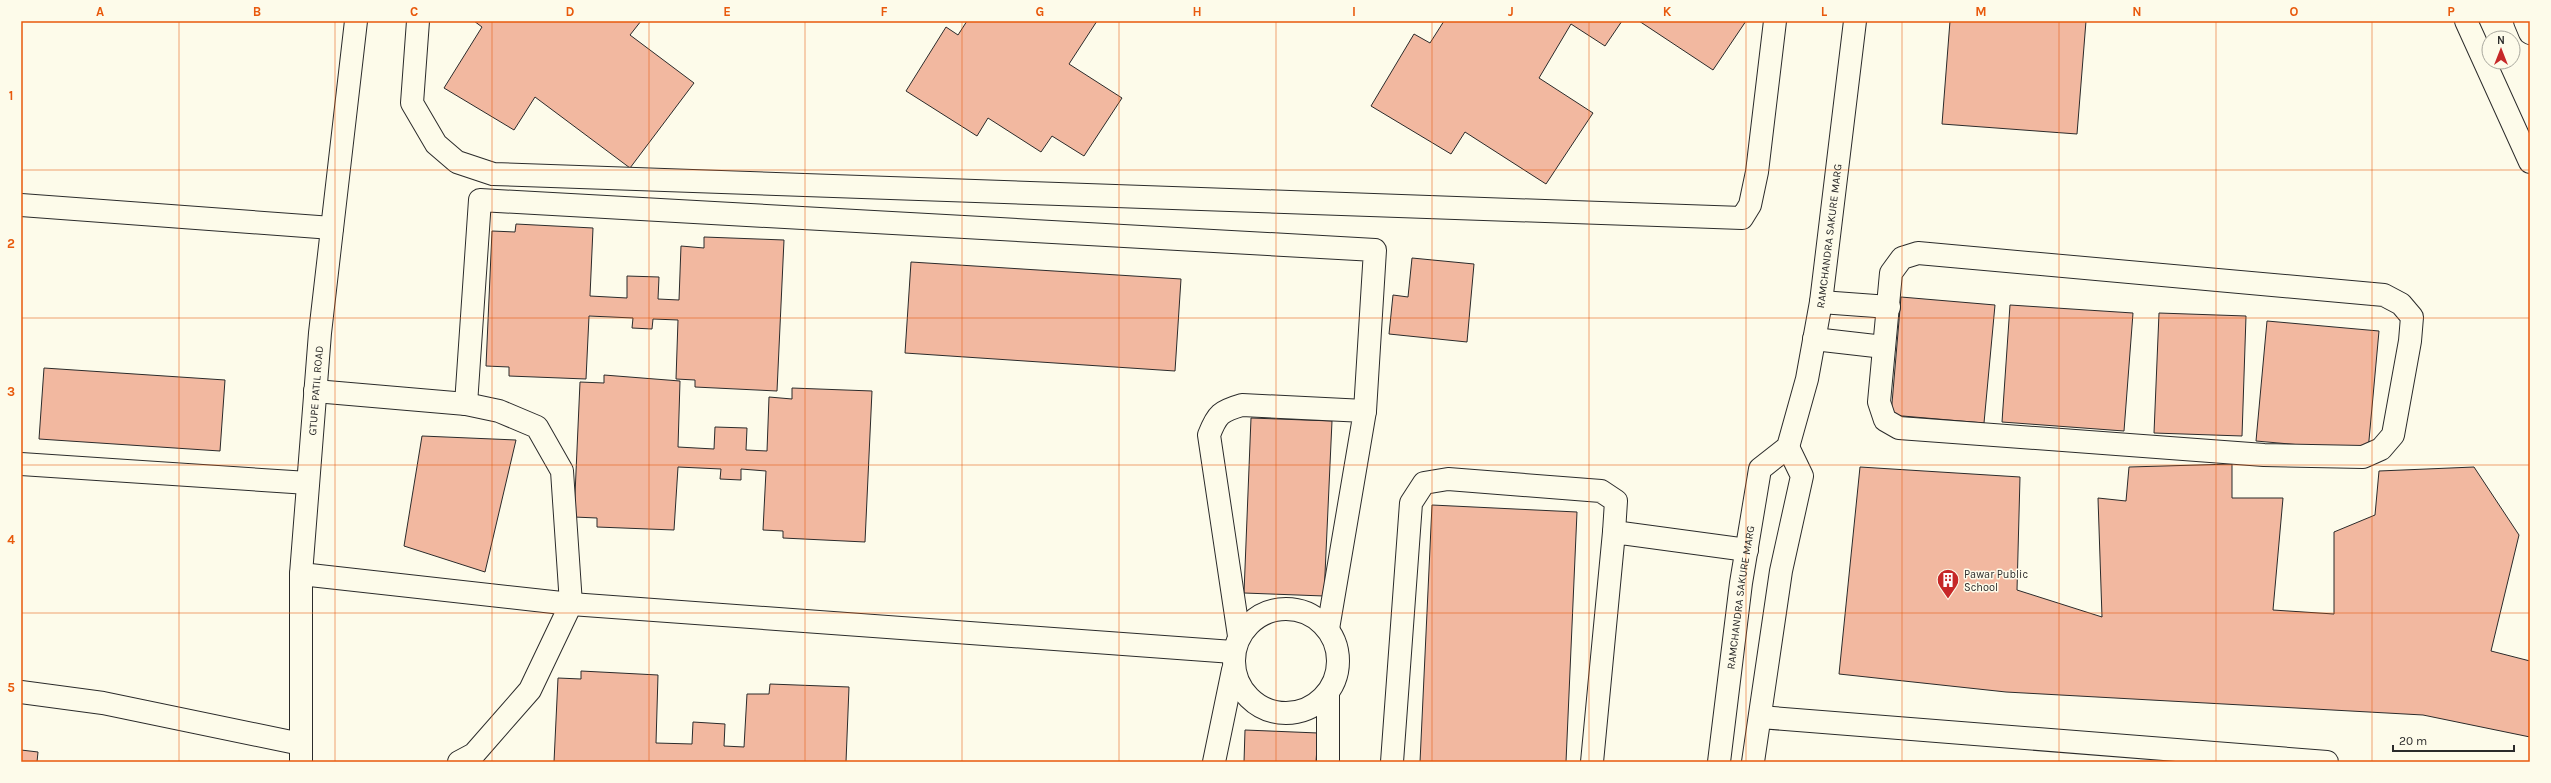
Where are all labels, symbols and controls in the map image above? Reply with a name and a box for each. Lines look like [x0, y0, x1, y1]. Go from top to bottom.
text: A [96, 4, 104, 19]
text: B [253, 4, 261, 19]
text: C [410, 4, 418, 19]
text: D [566, 4, 575, 19]
text: E [723, 4, 731, 19]
text: F [880, 4, 888, 19]
text: G [1036, 4, 1044, 19]
text: H [1192, 4, 1202, 19]
text: I [1352, 4, 1356, 19]
text: J [1508, 4, 1514, 19]
text: K [1663, 4, 1672, 19]
text: L [1821, 4, 1828, 19]
text: M [1975, 4, 1987, 19]
text: N [2132, 4, 2142, 19]
text: O [2290, 4, 2299, 19]
text: P [2447, 4, 2455, 19]
north arrow [2481, 30, 2521, 70]
text: N [2497, 34, 2505, 47]
text: 1 [9, 88, 13, 103]
street label: RAMCHANDRA SAKURE MARG [1814, 163, 1845, 309]
text: 2 [7, 236, 15, 251]
street label: GTUPE PATIL ROAD [306, 345, 326, 436]
text: 3 [7, 384, 15, 399]
street label: RAMCHANDRA SAKURE MARG [1724, 525, 1757, 670]
text: 4 [7, 532, 15, 547]
building icon: Pawar Public School [1935, 567, 1961, 600]
place label: Pawar Public School [1964, 568, 2028, 594]
text: 5 [7, 680, 15, 695]
scale bar [2393, 727, 2514, 753]
text: 20 m [2399, 734, 2427, 748]

